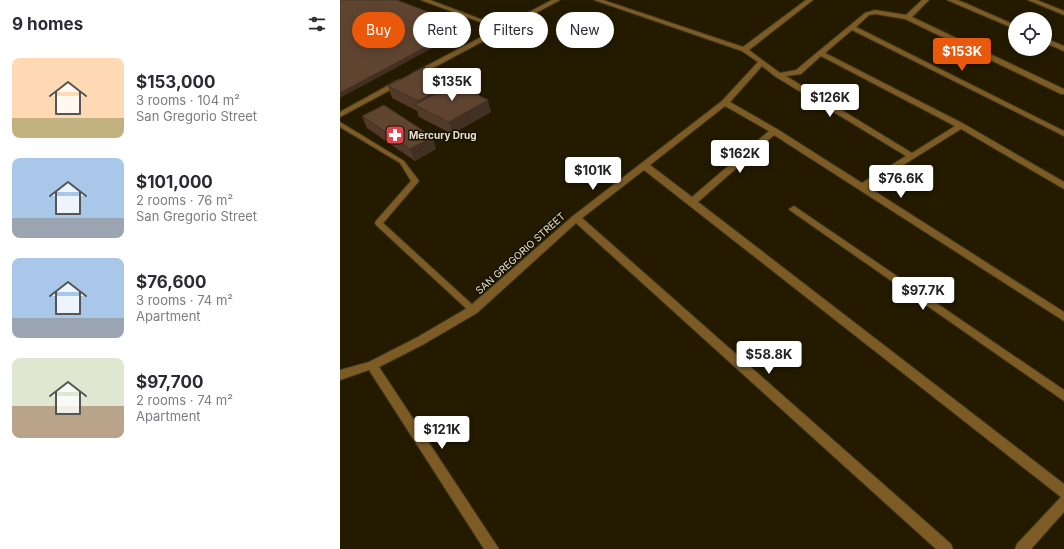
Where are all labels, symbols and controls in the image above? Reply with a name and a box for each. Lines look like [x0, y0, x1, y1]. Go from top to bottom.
chip: Buy [352, 12, 405, 48]
chip: Rent [413, 12, 471, 48]
chip: Filters [479, 12, 548, 48]
chip: New [556, 12, 614, 48]
map controls [1008, 12, 1052, 56]
button: locate [1008, 12, 1052, 56]
icon: filters [306, 13, 328, 35]
text: 9 homes [12, 14, 83, 34]
pin: $153K [934, 38, 990, 72]
text: $153K [942, 43, 982, 59]
pin: $135K [424, 68, 480, 102]
text: $153,000 [136, 72, 216, 92]
text: $135K [432, 73, 472, 89]
icon: home [44, 74, 92, 122]
pin: $126K [802, 84, 858, 118]
text: $126K [810, 89, 850, 105]
text: 3 rooms · 104 m² [136, 92, 240, 108]
text: San Gregorio Street [136, 108, 257, 124]
pharmacy icon: Mercury Drug [384, 124, 406, 146]
place label: Mercury Drug [409, 129, 477, 142]
pin: $162K [712, 140, 768, 174]
text: $162K [720, 145, 760, 161]
pin: $101K [565, 157, 621, 191]
text: $101K [574, 162, 612, 178]
pin: $76.6K [868, 165, 934, 199]
text: $76.6K [878, 170, 924, 186]
text: $101,000 [136, 172, 213, 192]
icon: home [44, 174, 92, 222]
text: 2 rooms · 76 m² [136, 192, 233, 208]
text: San Gregorio Street [136, 208, 257, 224]
street label: SAN GREGORIO STREET [473, 210, 567, 296]
text: $76,600 [136, 272, 206, 292]
icon: home [44, 274, 92, 322]
pin: $97.7K [890, 277, 956, 311]
text: $97.7K [901, 282, 945, 298]
text: 3 rooms · 74 m² [136, 292, 233, 308]
text: Apartment [136, 308, 201, 324]
pin: $58.8K [736, 341, 802, 375]
text: $58.8K [746, 346, 792, 362]
text: $97,700 [136, 372, 203, 392]
icon: home [44, 374, 92, 422]
text: 2 rooms · 74 m² [136, 392, 233, 408]
text: Apartment [136, 408, 201, 424]
pin: $121K [414, 416, 470, 450]
text: $121K [423, 421, 461, 437]

